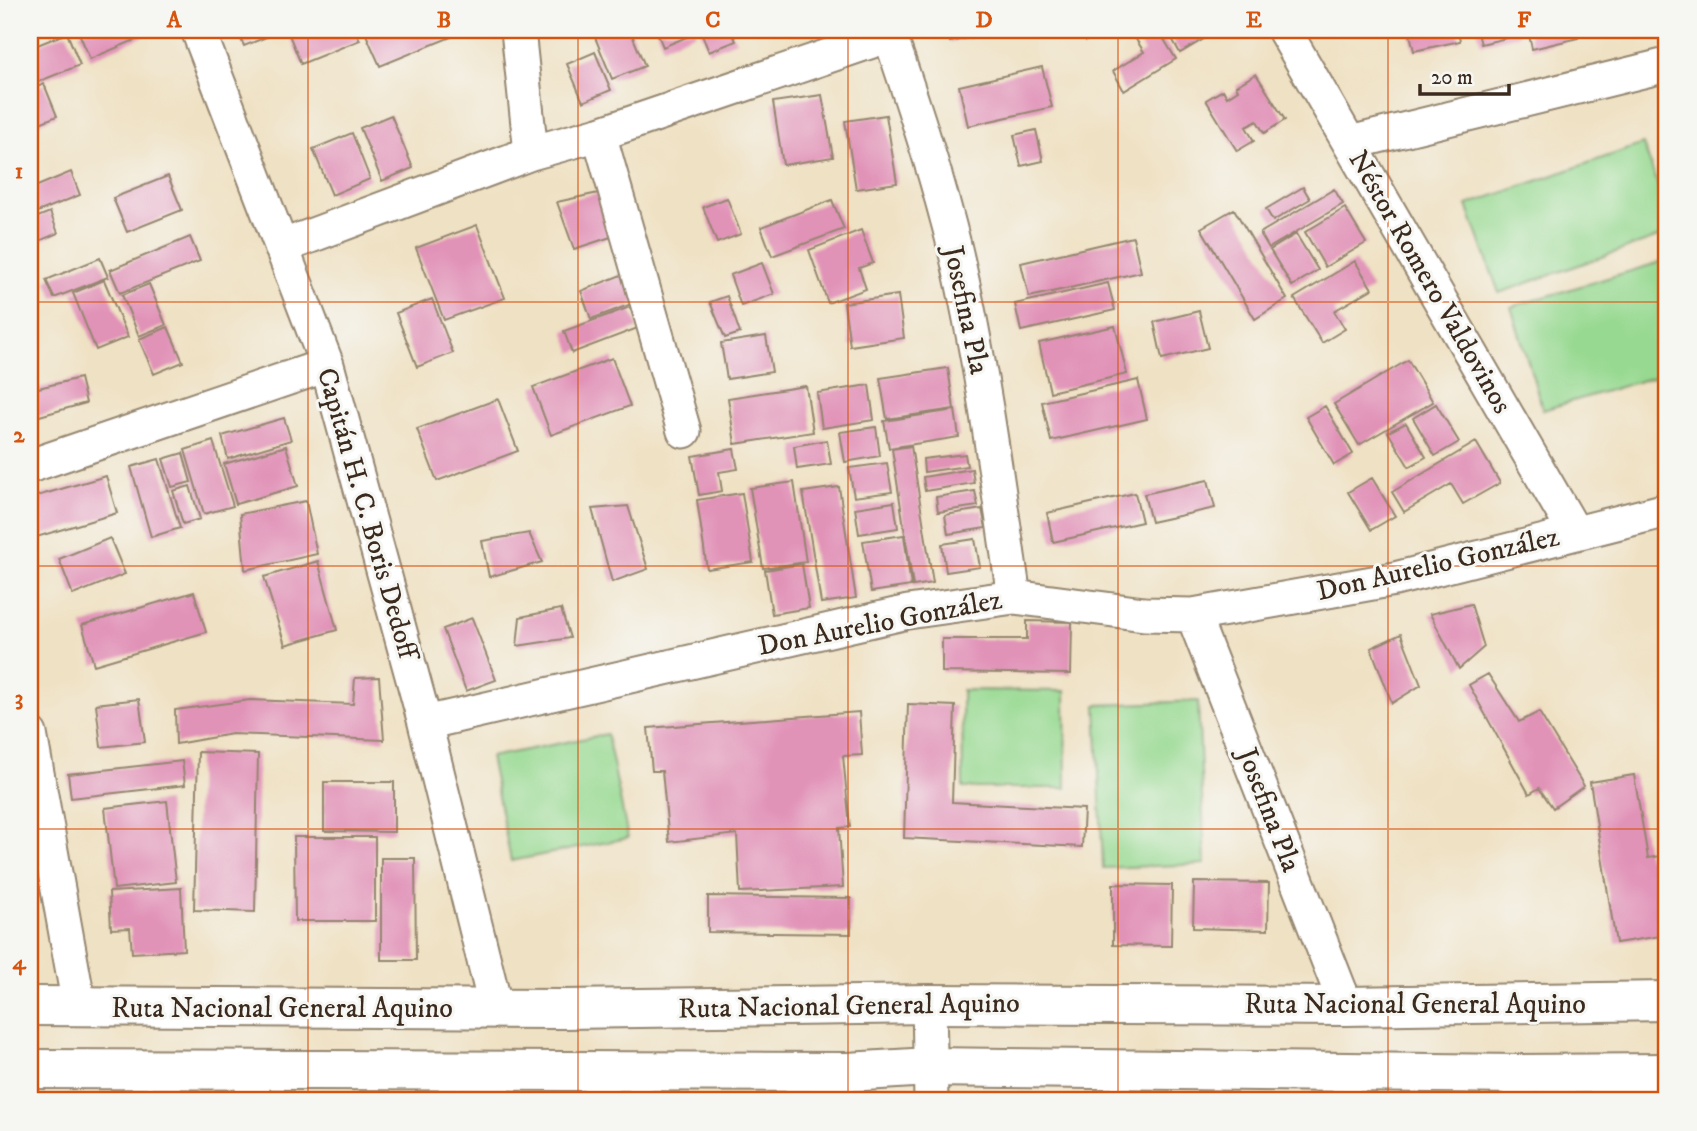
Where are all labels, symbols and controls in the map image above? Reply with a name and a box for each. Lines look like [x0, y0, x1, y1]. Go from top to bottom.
text: A [166, 6, 183, 35]
text: B [437, 6, 451, 35]
text: C [705, 6, 721, 35]
text: D [975, 6, 993, 35]
text: E [1246, 6, 1262, 35]
text: F [1517, 6, 1532, 35]
scale bar [1420, 52, 1510, 96]
text: 20 m [1431, 65, 1473, 91]
street label: Néstor Romero Valdovinos [1340, 144, 1520, 420]
text: 1 [15, 157, 23, 186]
street label: Josefina Pla [935, 240, 997, 377]
street label: Capitán H. C. Boris Dedoff [309, 364, 426, 666]
text: 2 [13, 421, 25, 450]
street label: Don Aurelio González [1313, 519, 1563, 609]
street label: Don Aurelio González [755, 582, 1005, 664]
text: 3 [15, 684, 23, 713]
street label: Josefina Pla [1228, 740, 1309, 877]
text: 4 [12, 948, 27, 977]
street label: Ruta Nacional General Aquino [678, 986, 1020, 1026]
street label: Ruta Nacional General Aquino [1244, 987, 1586, 1022]
street label: Ruta Nacional General Aquino [111, 991, 453, 1026]

